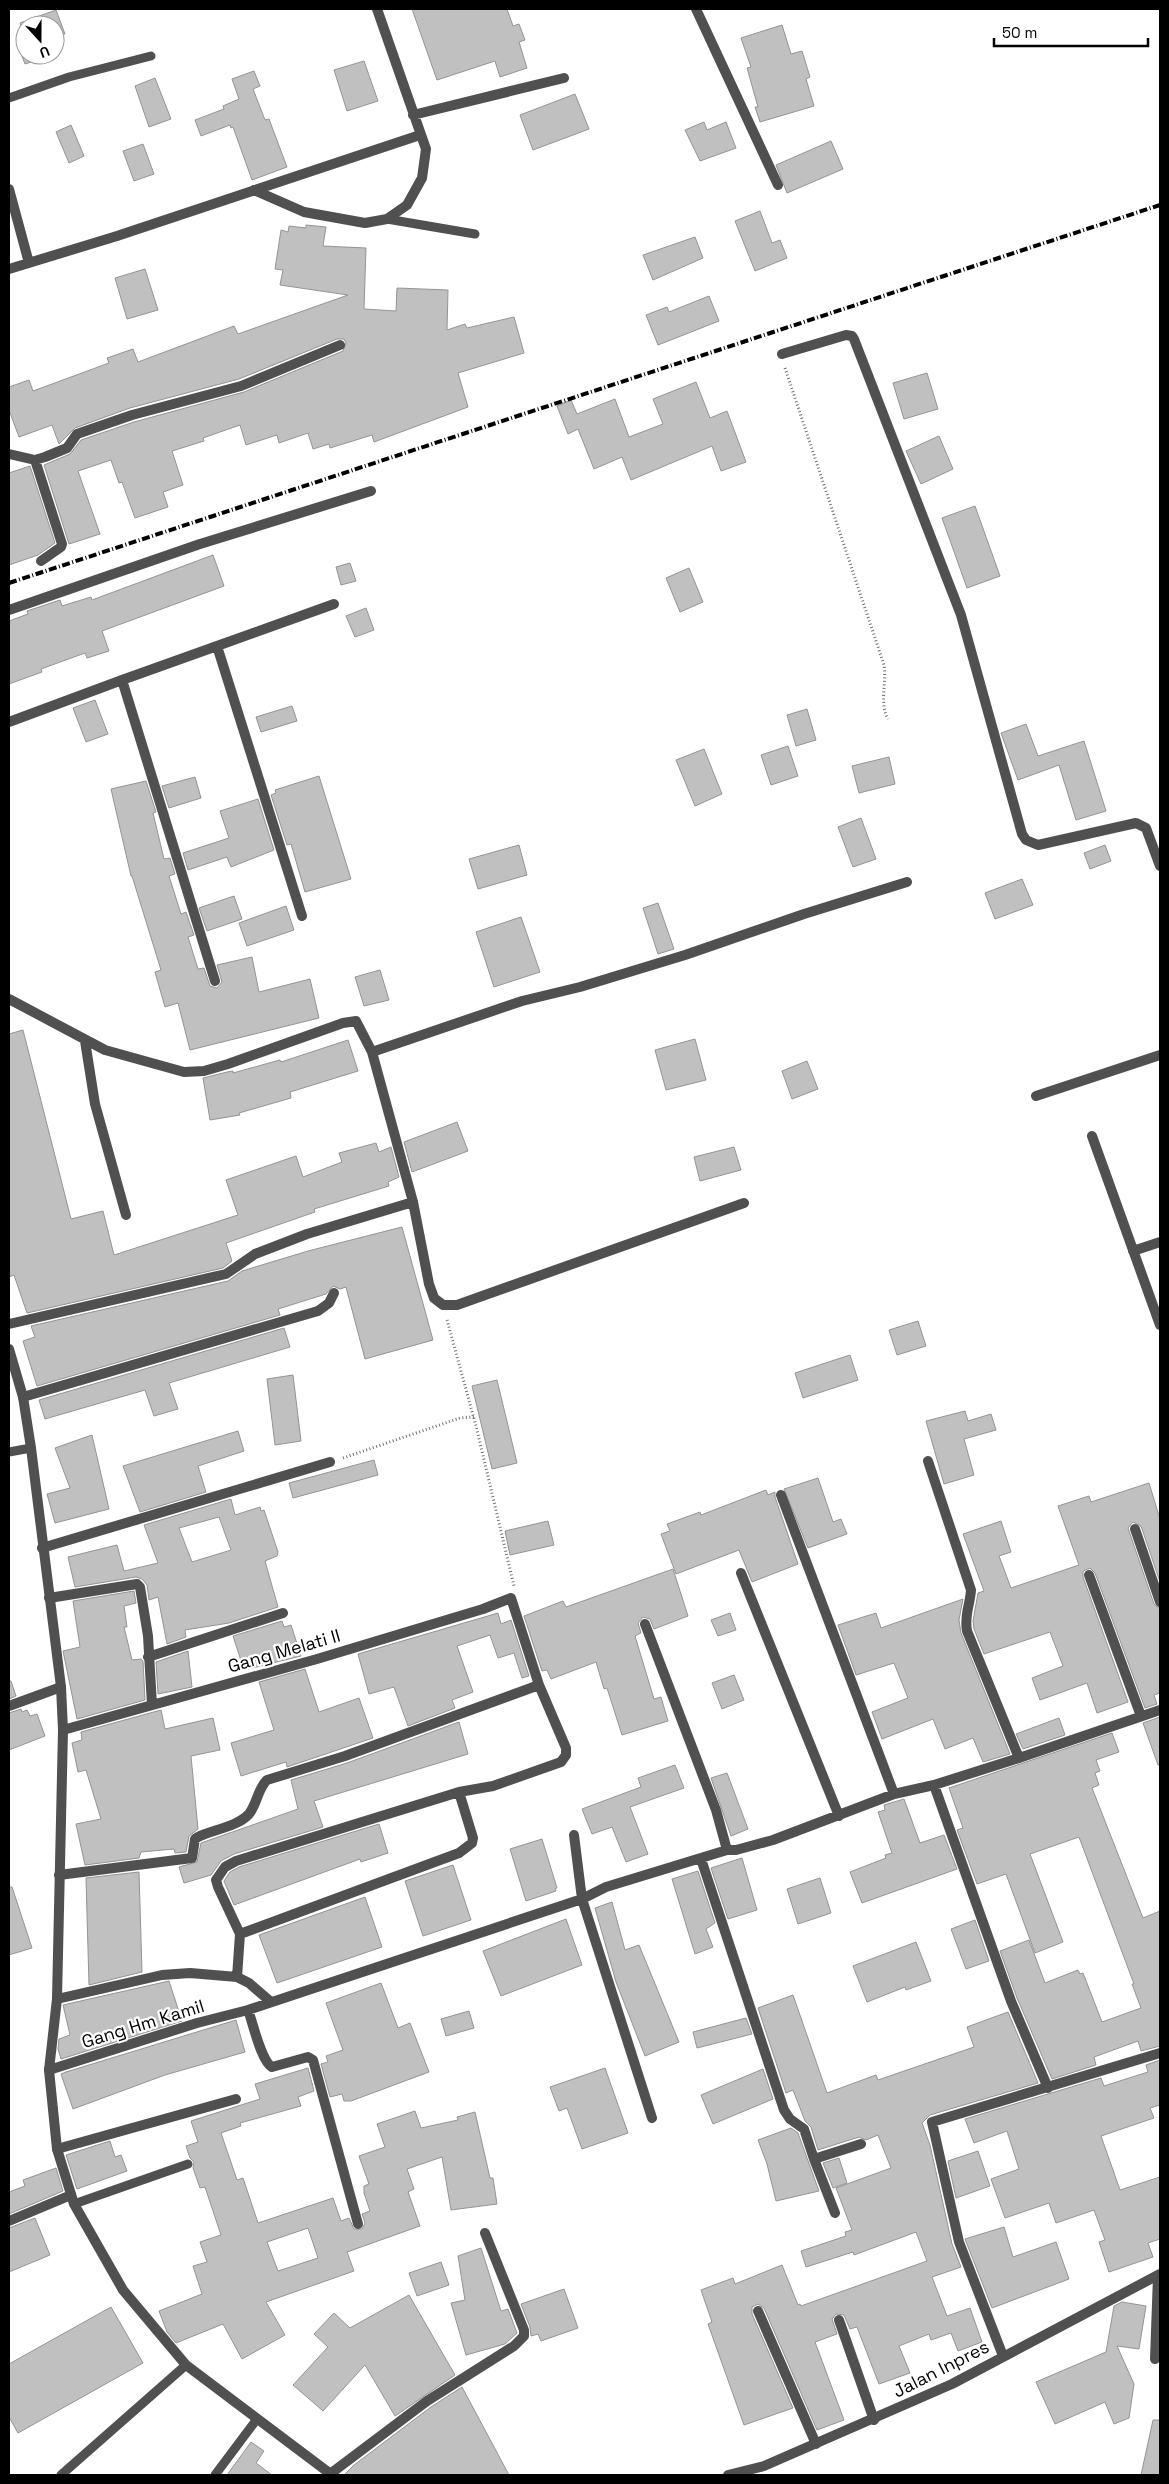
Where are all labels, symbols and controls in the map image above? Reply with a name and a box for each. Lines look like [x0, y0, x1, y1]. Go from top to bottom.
north arrow [15, 15, 65, 65]
scale bar [994, 15, 1148, 47]
text: 50 m [1002, 23, 1037, 42]
text: U [37, 42, 52, 62]
street label: Gang Melati II [225, 1623, 343, 1678]
street label: Gang Hm Kamil [79, 1994, 207, 2053]
street label: Jalan Inpres [889, 2335, 993, 2403]

